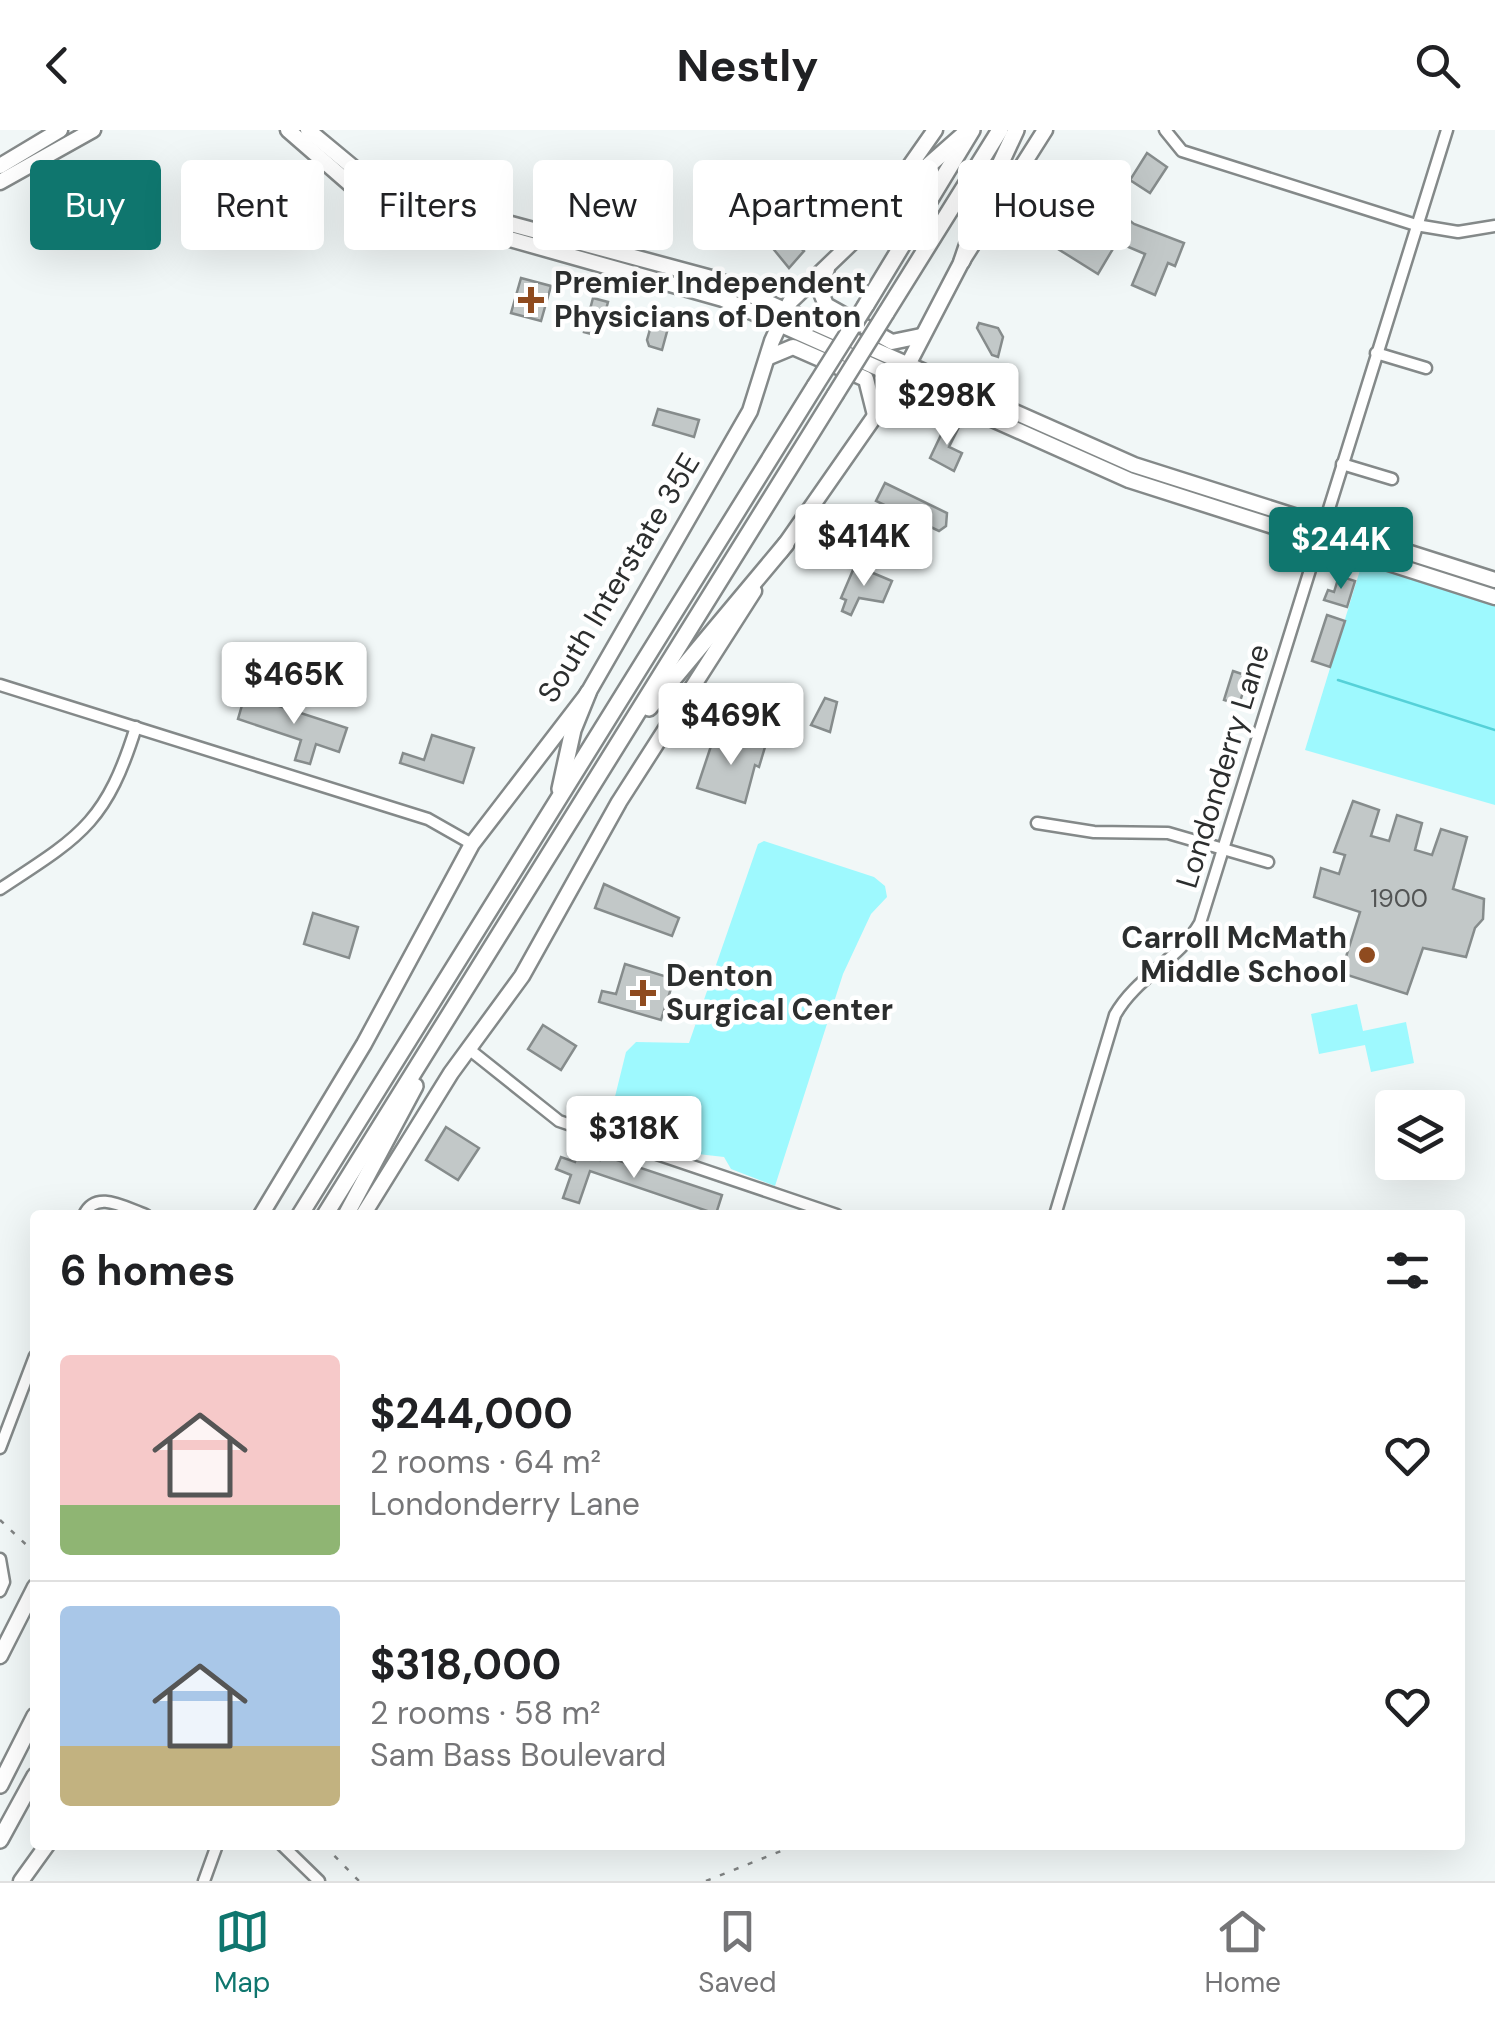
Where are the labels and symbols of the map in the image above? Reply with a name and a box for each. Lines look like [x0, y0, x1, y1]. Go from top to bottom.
place label: Premier Independent Physicians of Denton [554, 263, 866, 336]
marker: Premier Independent Physicians of Denton [518, 287, 544, 313]
pin: $298K [877, 363, 1017, 448]
street label: South Interstate 35E [529, 446, 709, 710]
pin: $414K [794, 504, 934, 589]
pin: $244K [1271, 507, 1411, 592]
street label: Londonderry Lane [1167, 639, 1278, 893]
pin: $465K [224, 642, 364, 727]
pin: $469K [661, 683, 801, 768]
house number: 1900 [1370, 882, 1428, 915]
place label: Carroll McMath Middle School [1121, 918, 1347, 991]
marker: Carroll McMath Middle School [1356, 944, 1378, 966]
place label: Denton Surgical Center [666, 956, 893, 1029]
marker: Denton Surgical Center [630, 980, 656, 1006]
pin: $318K [564, 1096, 704, 1181]

